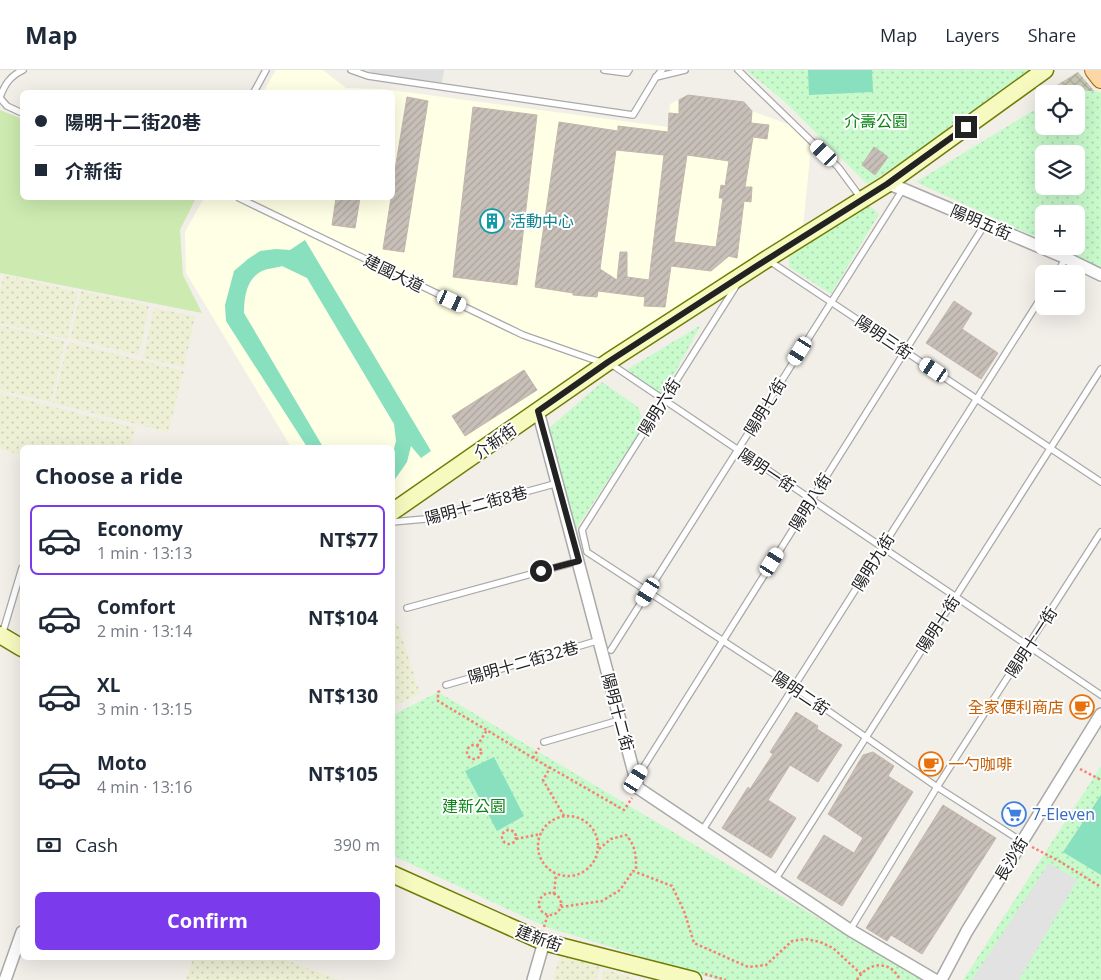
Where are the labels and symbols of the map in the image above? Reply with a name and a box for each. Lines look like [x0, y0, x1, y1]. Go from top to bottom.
park label: 介壽公園 [844, 110, 908, 132]
route end [955, 116, 977, 138]
car [807, 137, 840, 169]
street label: 陽明五街 [947, 199, 1015, 245]
building icon: 活動中心 [479, 208, 505, 234]
place label: 活動中心 [510, 210, 574, 232]
street label: 建國大道 [360, 249, 428, 297]
car [435, 288, 468, 314]
street label: 陽明三街 [851, 310, 917, 364]
car [785, 334, 814, 368]
car [917, 355, 950, 385]
street label: 陽明六街 [633, 374, 685, 440]
street label: 陽明七街 [739, 374, 791, 440]
street label: 介新街 [469, 418, 521, 464]
street label: 陽明一街 [734, 443, 800, 497]
street label: 陽明八街 [784, 469, 836, 535]
street label: 陽明十二街8巷 [422, 481, 530, 529]
street label: 陽明九街 [847, 529, 899, 595]
car [757, 545, 786, 579]
route start [530, 560, 552, 582]
car [633, 575, 662, 609]
street label: 陽明十街 [911, 591, 965, 657]
street label: 陽明十一街 [1000, 602, 1062, 682]
street label: 陽明十二街32巷 [465, 636, 581, 688]
street label: 陽明二街 [768, 666, 834, 720]
street label: 陽明十二街 [597, 671, 639, 753]
cafe icon: 全家便利商店 [1069, 694, 1095, 720]
place label: 全家便利商店 [968, 696, 1064, 718]
cafe icon: 一勺咖啡 [918, 751, 944, 777]
place label: 一勺咖啡 [948, 753, 1012, 775]
car [621, 762, 650, 796]
park label: 建新公園 [442, 795, 506, 817]
supermarket icon: 7-Eleven [1001, 801, 1027, 827]
place label: 7-Eleven [1032, 803, 1095, 825]
street label: 長沙街 [989, 833, 1033, 885]
street label: 建新街 [513, 919, 565, 957]

